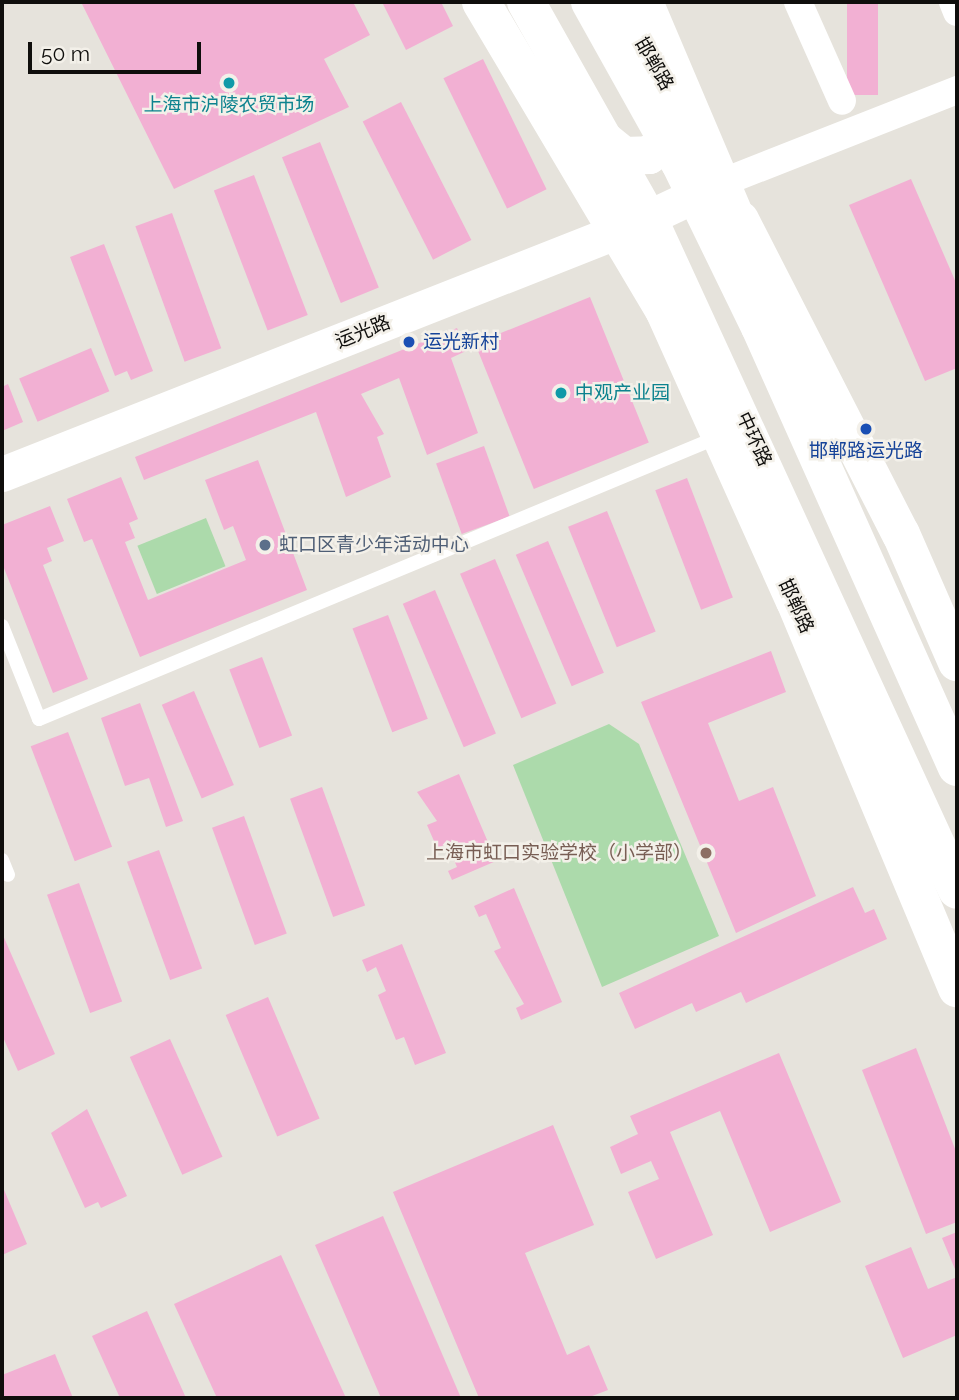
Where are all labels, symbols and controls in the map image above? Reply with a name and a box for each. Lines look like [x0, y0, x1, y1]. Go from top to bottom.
scale bar [32, 28, 205, 72]
street label: 邯郸路 [630, 34, 678, 94]
text: 50 m [41, 41, 90, 66]
marker: 上海市沪陵农贸市场 [221, 75, 237, 91]
place label: 上海市沪陵农贸市场 [144, 94, 314, 116]
street label: 运光路 [332, 311, 394, 353]
place label: 运光新村 [423, 331, 499, 353]
marker: 运光新村 [401, 334, 417, 350]
place label: 中观产业园 [575, 382, 670, 404]
marker: 中观产业园 [553, 385, 569, 401]
street label: 中环路 [732, 408, 776, 470]
marker: 邯郸路运光路 [858, 421, 874, 437]
place label: 邯郸路运光路 [809, 440, 923, 462]
place label: 虹口区青少年活动中心 [279, 534, 469, 556]
marker: 虹口区青少年活动中心 [257, 537, 273, 553]
street label: 邯郸路 [774, 575, 818, 637]
place label: 上海市虹口实验学校（小学部） [426, 842, 692, 864]
marker: 上海市虹口实验学校（小学部） [698, 845, 714, 861]

